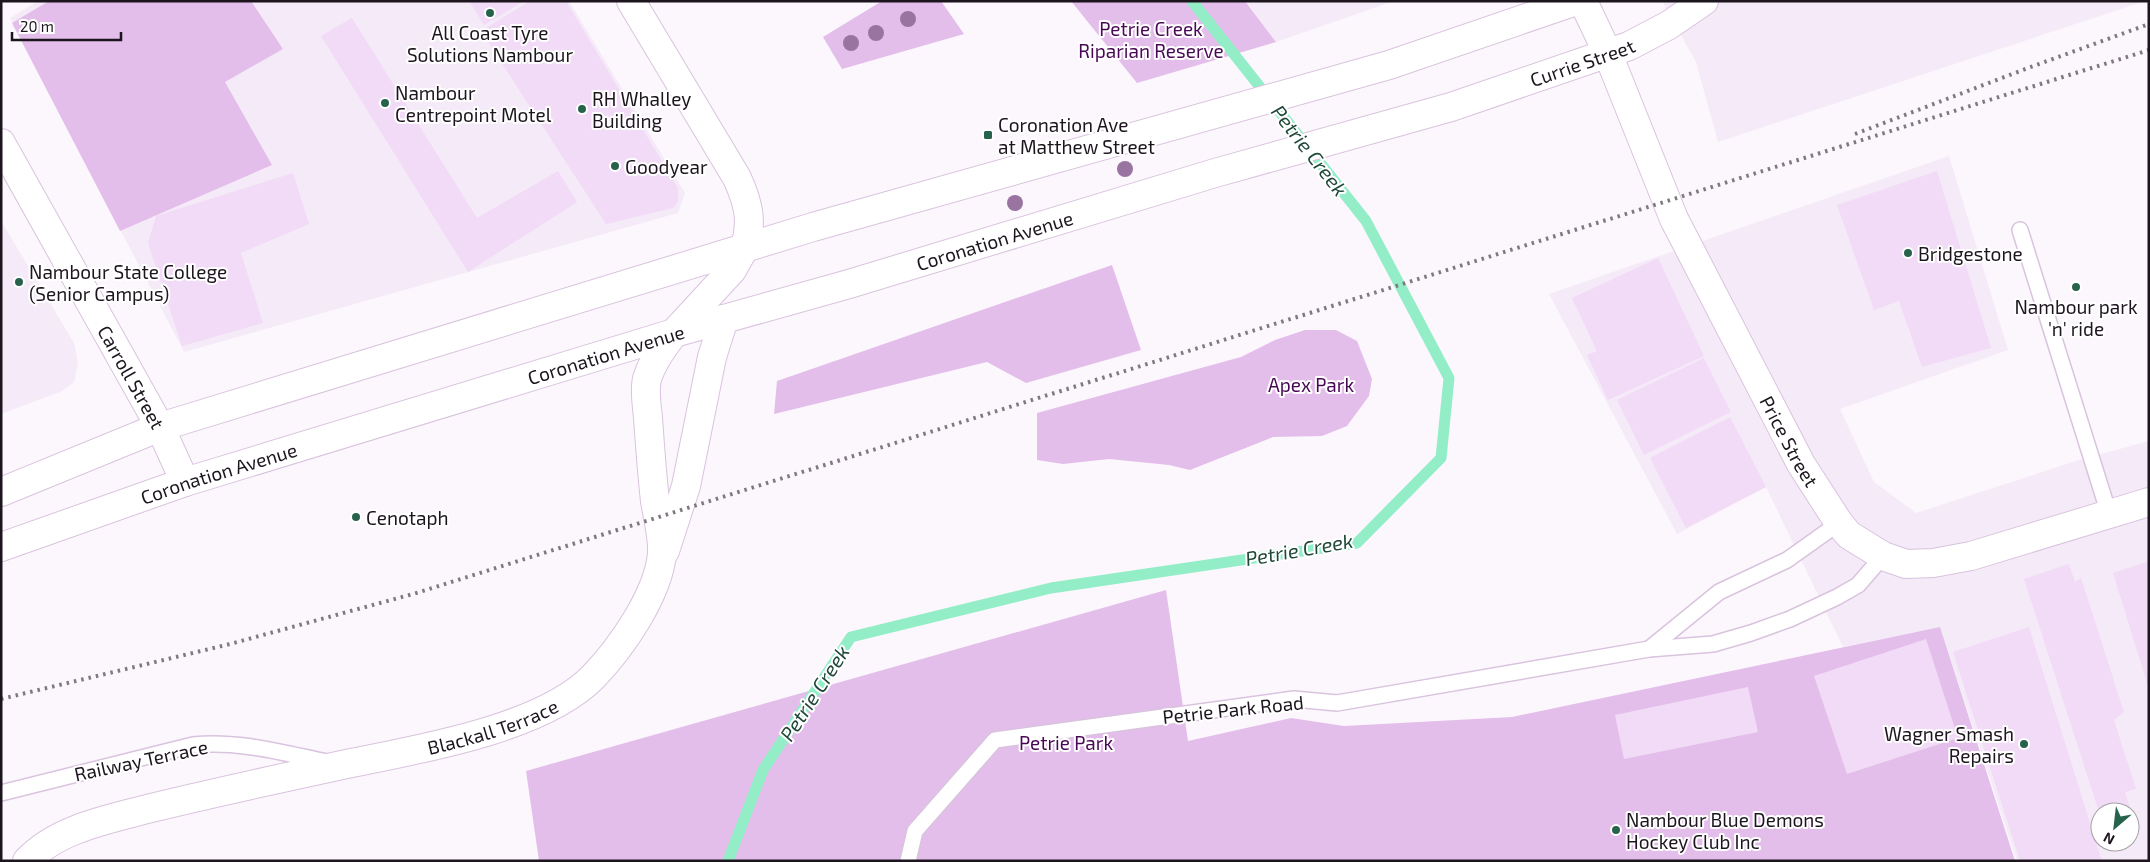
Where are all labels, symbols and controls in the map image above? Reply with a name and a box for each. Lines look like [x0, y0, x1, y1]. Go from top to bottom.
marker: All Coast Tyre Solutions Nambour [484, 7, 496, 19]
scale bar [12, 10, 121, 42]
text: 20 m [20, 17, 54, 35]
park label: Petrie Creek Riparian Reserve [1078, 17, 1224, 62]
place label: All Coast Tyre Solutions Nambour [407, 21, 573, 66]
street label: Currie Street [1527, 34, 1639, 91]
place label: Nambour Centrepoint Motel [395, 81, 552, 126]
place label: RH Whalley Building [592, 87, 691, 132]
marker: Nambour Centrepoint Motel [379, 97, 391, 109]
water label: Petrie Creek [1267, 100, 1353, 200]
marker: RH Whalley Building [576, 103, 588, 115]
place label: Coronation Ave at Matthew Street [998, 113, 1155, 158]
marker: Coronation Ave at Matthew Street [982, 129, 994, 141]
place label: Goodyear [625, 155, 708, 178]
marker: Goodyear [609, 160, 621, 172]
street label: Coronation Avenue [913, 205, 1076, 275]
place label: Bridgestone [1918, 242, 2023, 265]
marker: Bridgestone [1902, 247, 1914, 259]
place label: Nambour State College (Senior Campus) [29, 260, 227, 305]
marker: Nambour State College (Senior Campus) [13, 276, 25, 288]
marker: Nambour park 'n' ride [2070, 281, 2082, 293]
place label: Nambour park 'n' ride [2014, 295, 2138, 340]
street label: Coronation Avenue [525, 319, 687, 388]
street label: Carroll Street [94, 321, 170, 433]
park label: Apex Park [1268, 373, 1354, 396]
street label: Price Street [1756, 392, 1824, 491]
street label: Coronation Avenue [137, 437, 299, 508]
place label: Cenotaph [366, 506, 449, 529]
marker: Cenotaph [350, 511, 362, 523]
water label: Petrie Creek [1243, 528, 1355, 570]
water label: Petrie Creek [774, 641, 854, 745]
street label: Petrie Park Road [1161, 690, 1305, 728]
street label: Blackall Terrace [425, 694, 562, 759]
place label: Wagner Smash Repairs [1884, 722, 2014, 767]
park label: Petrie Park [1019, 731, 1113, 754]
street label: Railway Terrace [72, 735, 210, 785]
marker: Wagner Smash Repairs [2018, 738, 2030, 750]
north arrow [2090, 802, 2140, 852]
place label: Nambour Blue Demons Hockey Club Inc [1626, 808, 1824, 853]
marker: Nambour Blue Demons Hockey Club Inc [1610, 824, 1622, 836]
text: N [2100, 829, 2117, 849]

